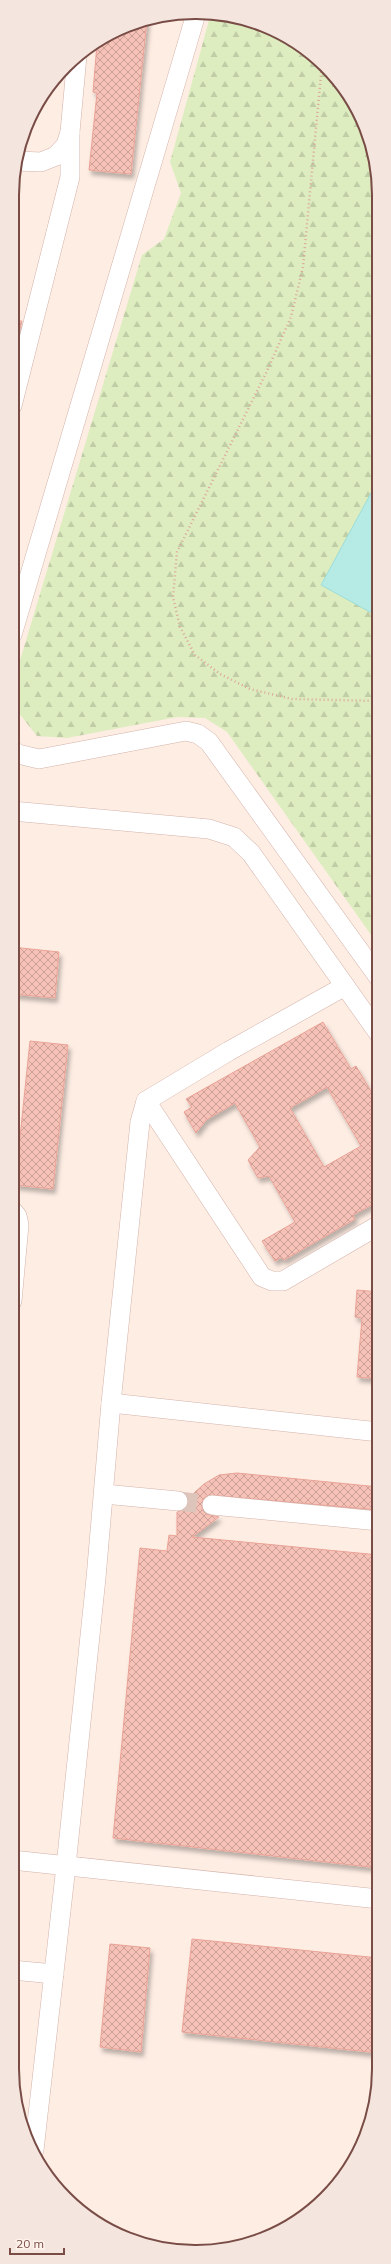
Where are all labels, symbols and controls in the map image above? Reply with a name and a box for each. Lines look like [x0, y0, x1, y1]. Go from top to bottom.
scale bar [10, 2230, 64, 2256]
text: 20 m [16, 2236, 44, 2251]

